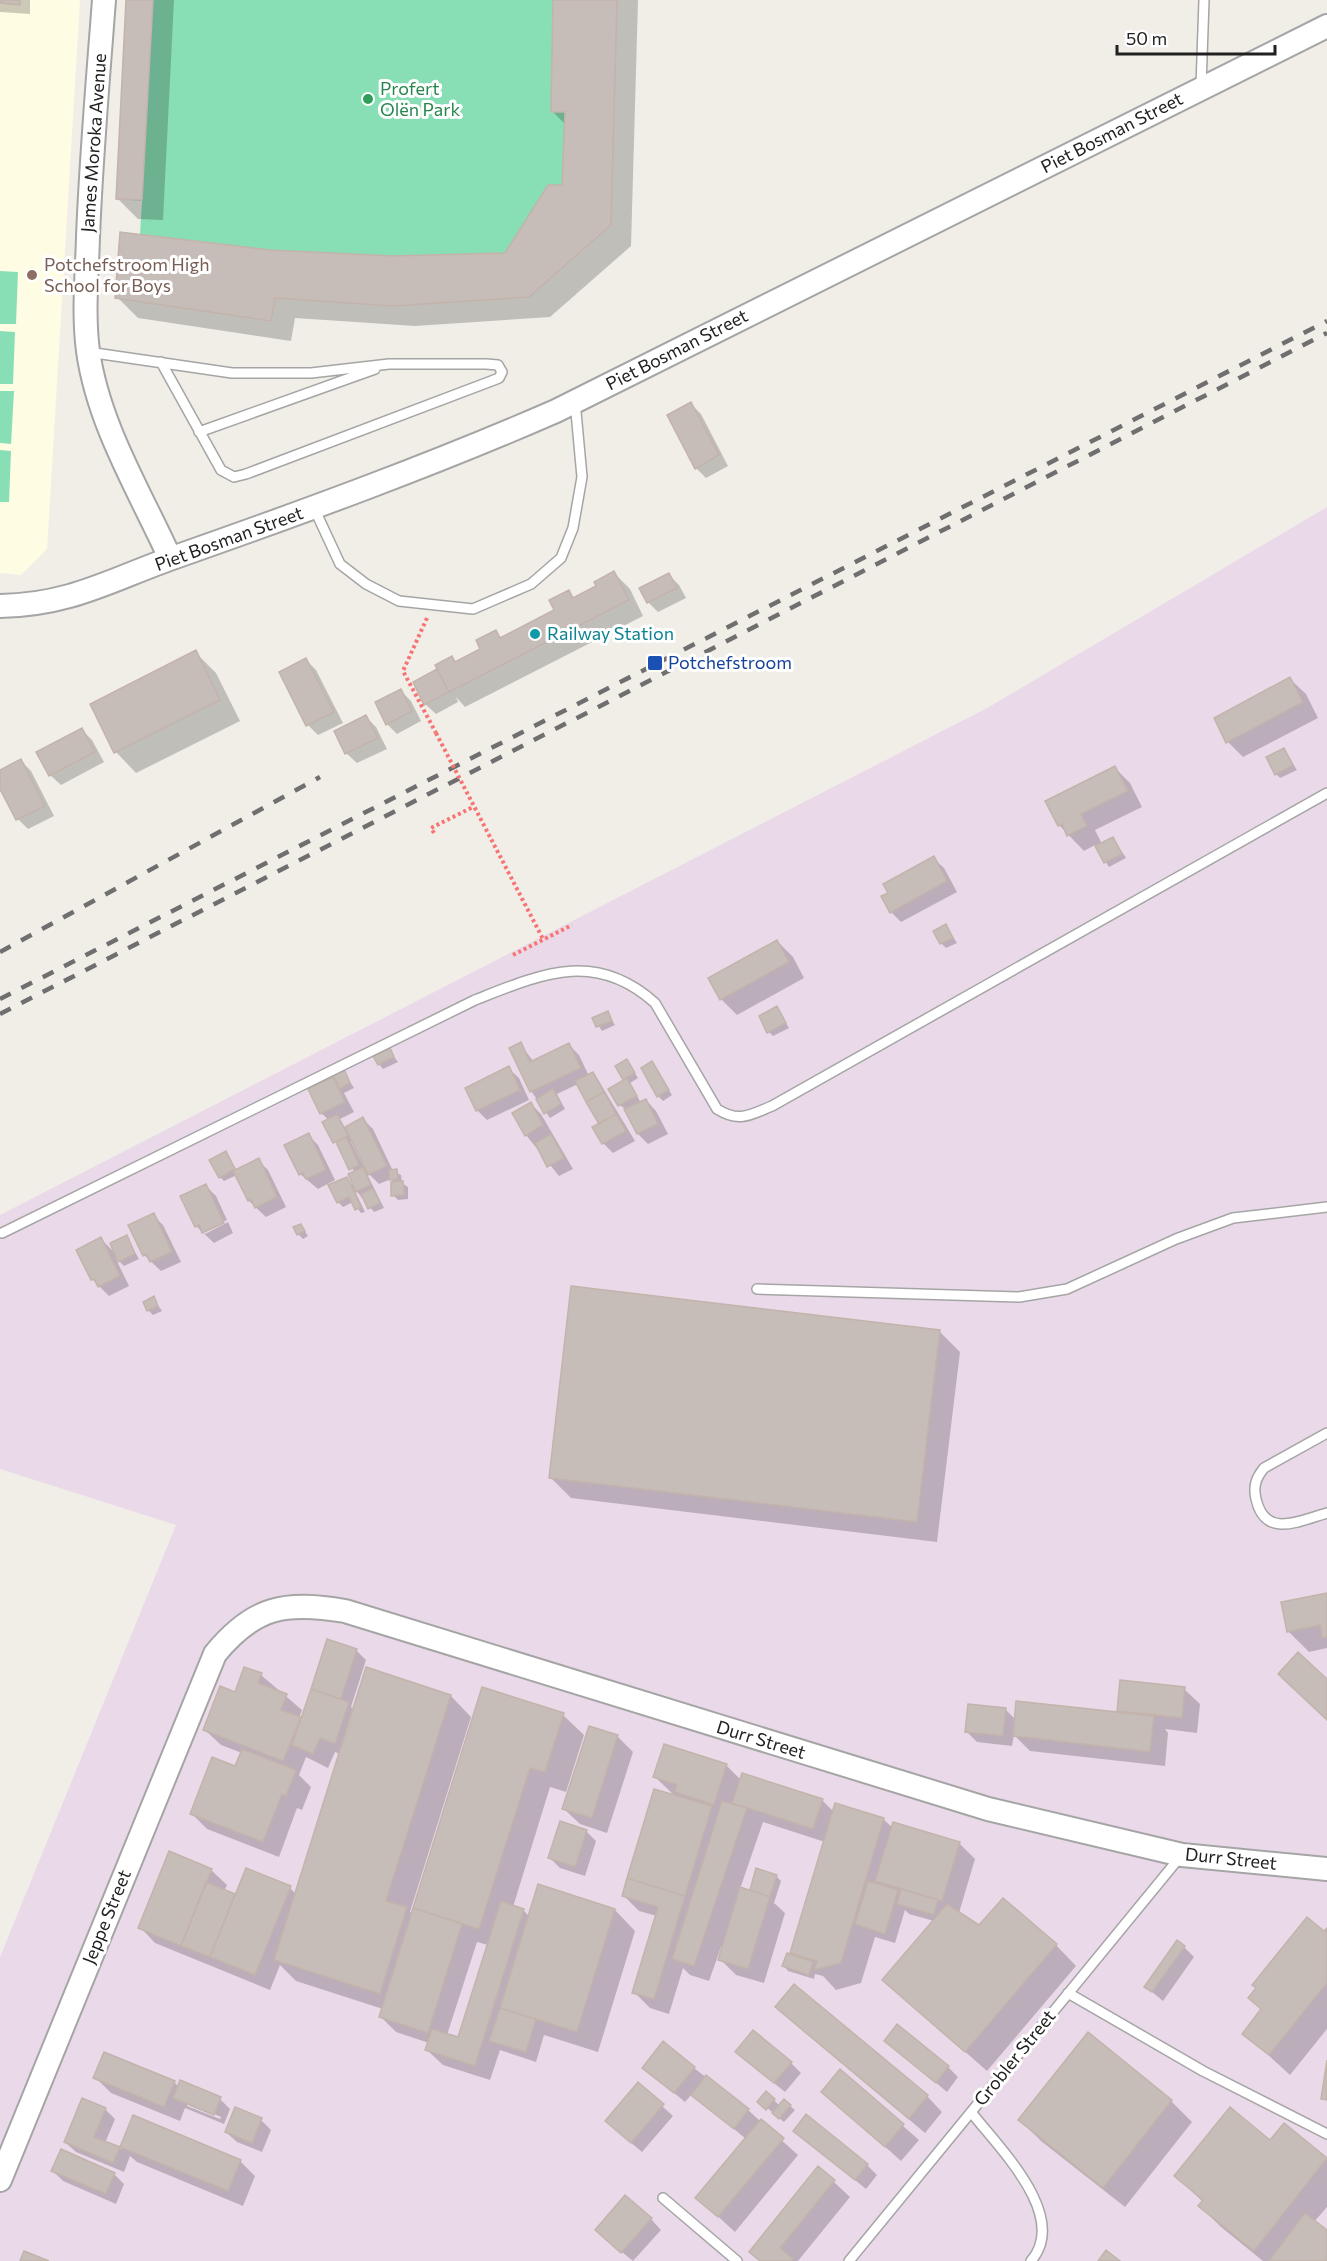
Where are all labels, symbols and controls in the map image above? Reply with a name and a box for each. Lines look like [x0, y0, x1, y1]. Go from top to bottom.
scale bar [1117, 18, 1274, 56]
text: 50 m [1126, 27, 1167, 49]
street label: James Moroka Avenue [76, 53, 110, 233]
place label: Profert Olën Park [380, 77, 460, 120]
street label: Piet Bosman Street [1037, 87, 1186, 177]
marker: Profert Olën Park [361, 92, 375, 106]
place label: Potchefstroom High School for Boys [44, 253, 210, 296]
marker: Potchefstroom High School for Boys [25, 268, 39, 282]
street label: Piet Bosman Street [602, 304, 751, 394]
street label: Piet Bosman Street [151, 501, 306, 575]
place label: Railway Station [547, 622, 674, 644]
marker: Railway Station [528, 627, 542, 641]
place label: Potchefstroom [668, 651, 792, 673]
marker: Potchefstroom [646, 654, 664, 672]
street label: Durr Street [714, 1715, 809, 1763]
street label: Durr Street [1184, 1842, 1278, 1874]
street label: Jeppe Street [77, 1866, 135, 1967]
street label: Grobler Street [969, 2005, 1060, 2110]

